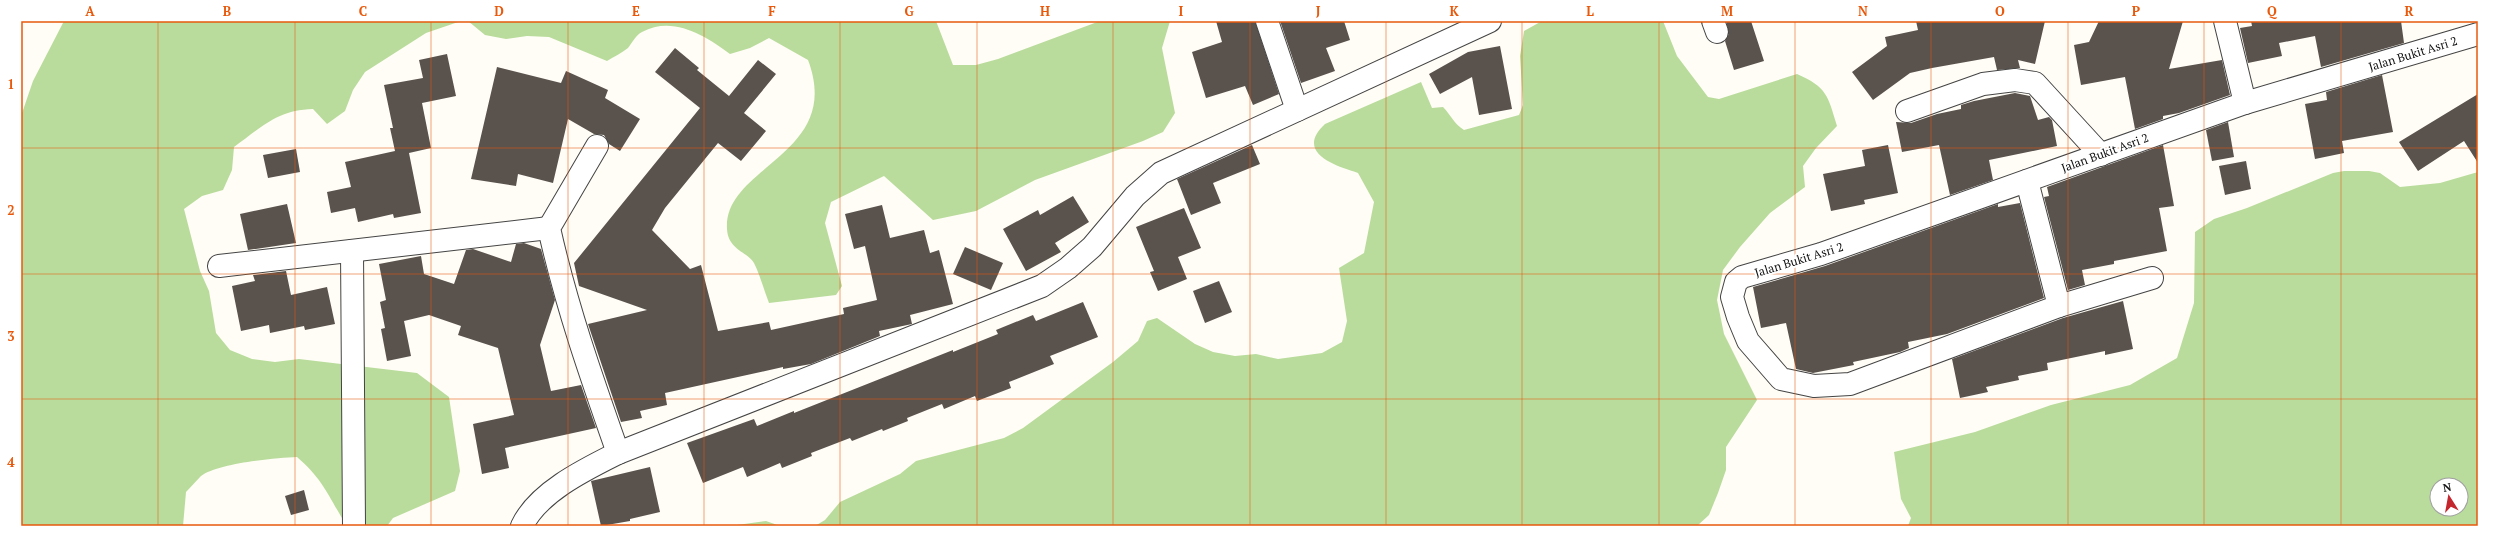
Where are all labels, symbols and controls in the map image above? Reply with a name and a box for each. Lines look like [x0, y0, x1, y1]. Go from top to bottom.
text: A [85, 2, 95, 20]
text: B [223, 2, 231, 20]
text: C [359, 2, 367, 20]
text: D [494, 2, 504, 20]
text: E [632, 2, 640, 20]
text: F [768, 2, 776, 20]
text: G [904, 2, 914, 20]
text: H [1040, 2, 1050, 20]
text: I [1179, 2, 1184, 20]
text: J [1316, 2, 1321, 20]
text: K [1449, 2, 1459, 20]
text: L [1586, 2, 1594, 20]
text: M [1721, 2, 1733, 20]
text: N [1858, 2, 1868, 20]
text: O [1995, 2, 2005, 20]
text: P [2132, 2, 2140, 20]
text: Q [2267, 2, 2278, 20]
text: R [2404, 2, 2414, 20]
street label: Jalan Bukit Asri 2 [2367, 33, 2459, 74]
text: 1 [7, 75, 15, 93]
street label: Jalan Bukit Asri 2 [2059, 130, 2151, 175]
text: 2 [7, 201, 15, 219]
street label: Jalan Bukit Asri 2 [1753, 239, 1845, 280]
text: 3 [7, 327, 15, 345]
text: 4 [7, 453, 15, 471]
north arrow [2429, 477, 2469, 517]
text: N [2442, 479, 2453, 495]

